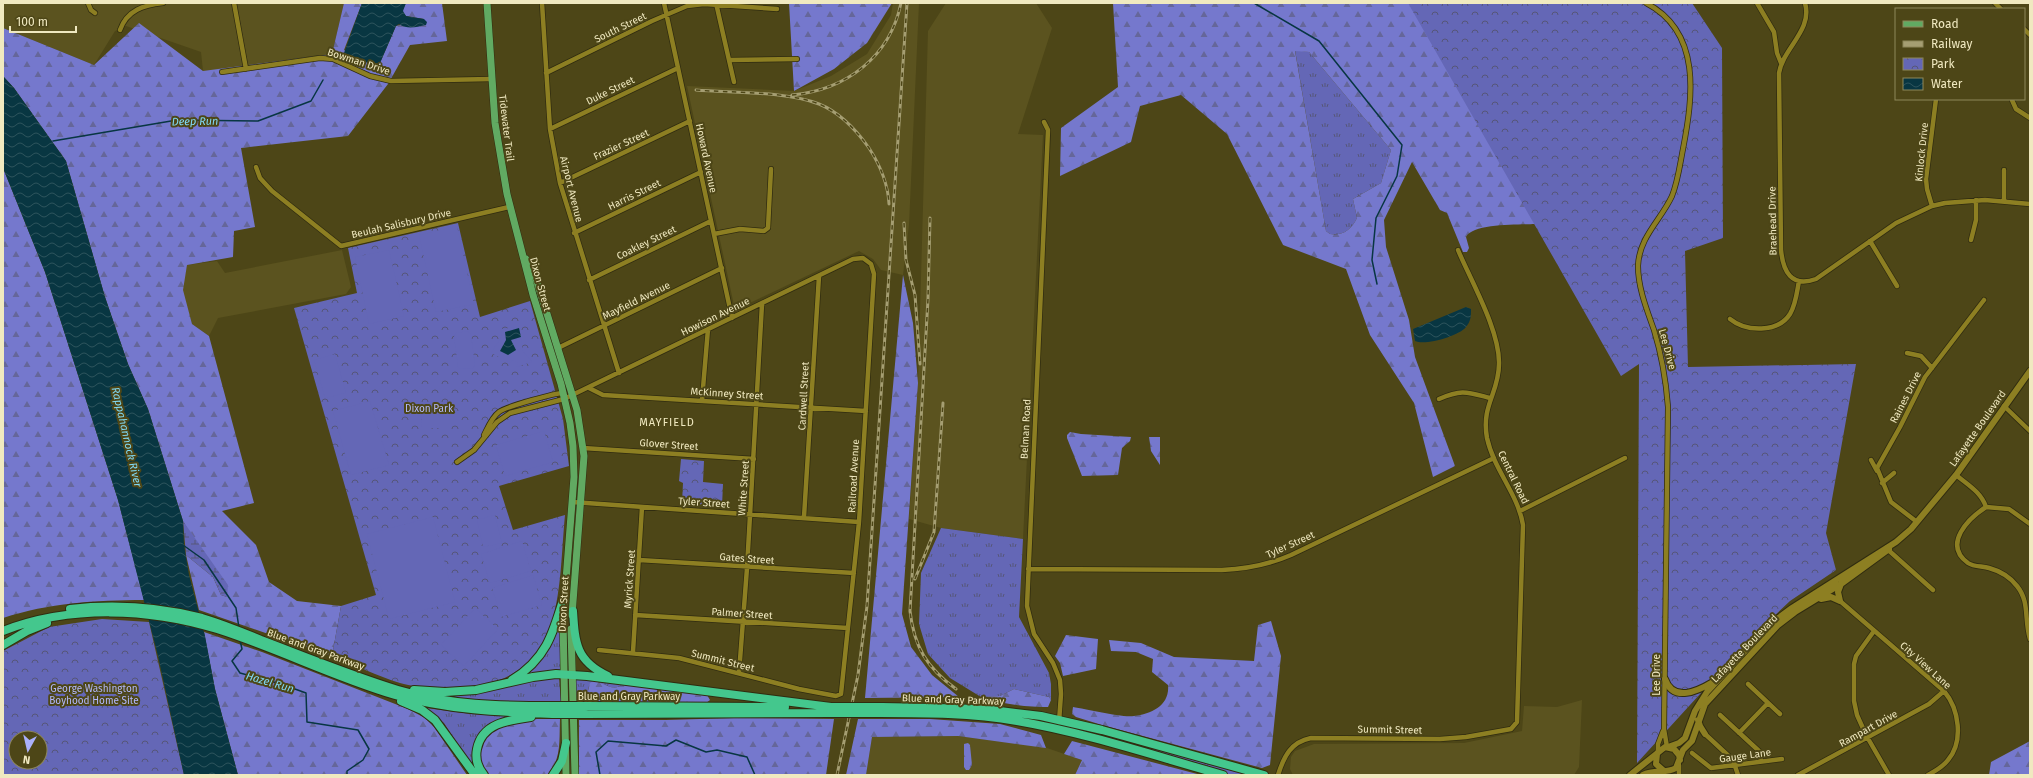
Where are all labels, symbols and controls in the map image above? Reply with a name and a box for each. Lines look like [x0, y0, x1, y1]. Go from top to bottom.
scale bar [10, 8, 76, 34]
legend [1895, 8, 2025, 100]
street label: South Street [592, 10, 649, 46]
text: 100 m [16, 15, 48, 29]
text: Road [1931, 17, 1959, 31]
text: Railway [1931, 37, 1972, 51]
street label: Bowman Drive [326, 46, 391, 78]
text: Park [1931, 57, 1955, 71]
street label: Duke Street [584, 74, 637, 108]
text: Water [1931, 77, 1963, 91]
street label: Tidewater Trail [496, 94, 516, 162]
water label: Deep Run [171, 115, 219, 128]
street label: Howard Avenue [693, 122, 719, 194]
street label: Kinlock Drive [1913, 122, 1931, 182]
street label: Frazier Street [592, 127, 651, 163]
street label: Airport Avenue [557, 155, 585, 223]
street label: Harris Street [606, 177, 663, 213]
street label: Braehead Drive [1766, 186, 1780, 256]
street label: Beulah Salisbury Drive [350, 207, 452, 241]
street label: Coakley Street [615, 223, 678, 262]
street label: Dixon Street [527, 256, 553, 313]
street label: Mayfield Avenue [601, 279, 672, 322]
street label: Howison Avenue [679, 295, 752, 339]
street label: Lee Drive [1656, 328, 1678, 371]
street label: Cardwell Street [796, 361, 812, 431]
street label: Raines Drive [1888, 370, 1924, 425]
street label: McKinney Street [690, 385, 764, 403]
water label: Rappahannock River [109, 386, 145, 489]
street label: Lafayette Boulevard [1947, 388, 2009, 469]
street label: Belman Road [1018, 399, 1034, 459]
park label: Dixon Park [405, 403, 454, 415]
district label: MAYFIELD [639, 416, 695, 429]
street label: Glover Street [639, 437, 699, 453]
street label: Railroad Avenue [846, 439, 862, 513]
street label: Central Road [1495, 449, 1531, 506]
street label: White Street [736, 460, 752, 516]
street label: Tyler Street [678, 495, 730, 511]
street label: Tyler Street [1264, 529, 1317, 561]
street label: Myrick Street [622, 549, 638, 609]
street label: Gates Street [719, 551, 775, 567]
street label: Dixon Street [557, 576, 571, 632]
street label: Palmer Street [711, 606, 773, 622]
street label: Lafayette Boulevard [1709, 612, 1780, 685]
street label: Blue and Gray Parkway [265, 627, 366, 673]
street label: City View Lane [1897, 640, 1953, 692]
street label: Summit Street [690, 647, 756, 675]
street label: Lee Drive [1651, 654, 1663, 696]
water label: Hazel Run [244, 669, 295, 696]
park label: George Washington Boyhood Home Site [49, 683, 139, 707]
street label: Blue and Gray Parkway [578, 691, 680, 703]
street label: Blue and Gray Parkway [902, 692, 1004, 708]
street label: Rampart Drive [1837, 708, 1900, 750]
street label: Summit Street [1358, 723, 1423, 737]
north arrow [8, 730, 48, 770]
street label: Gauge Lane [1718, 746, 1772, 766]
text: N [22, 752, 31, 766]

